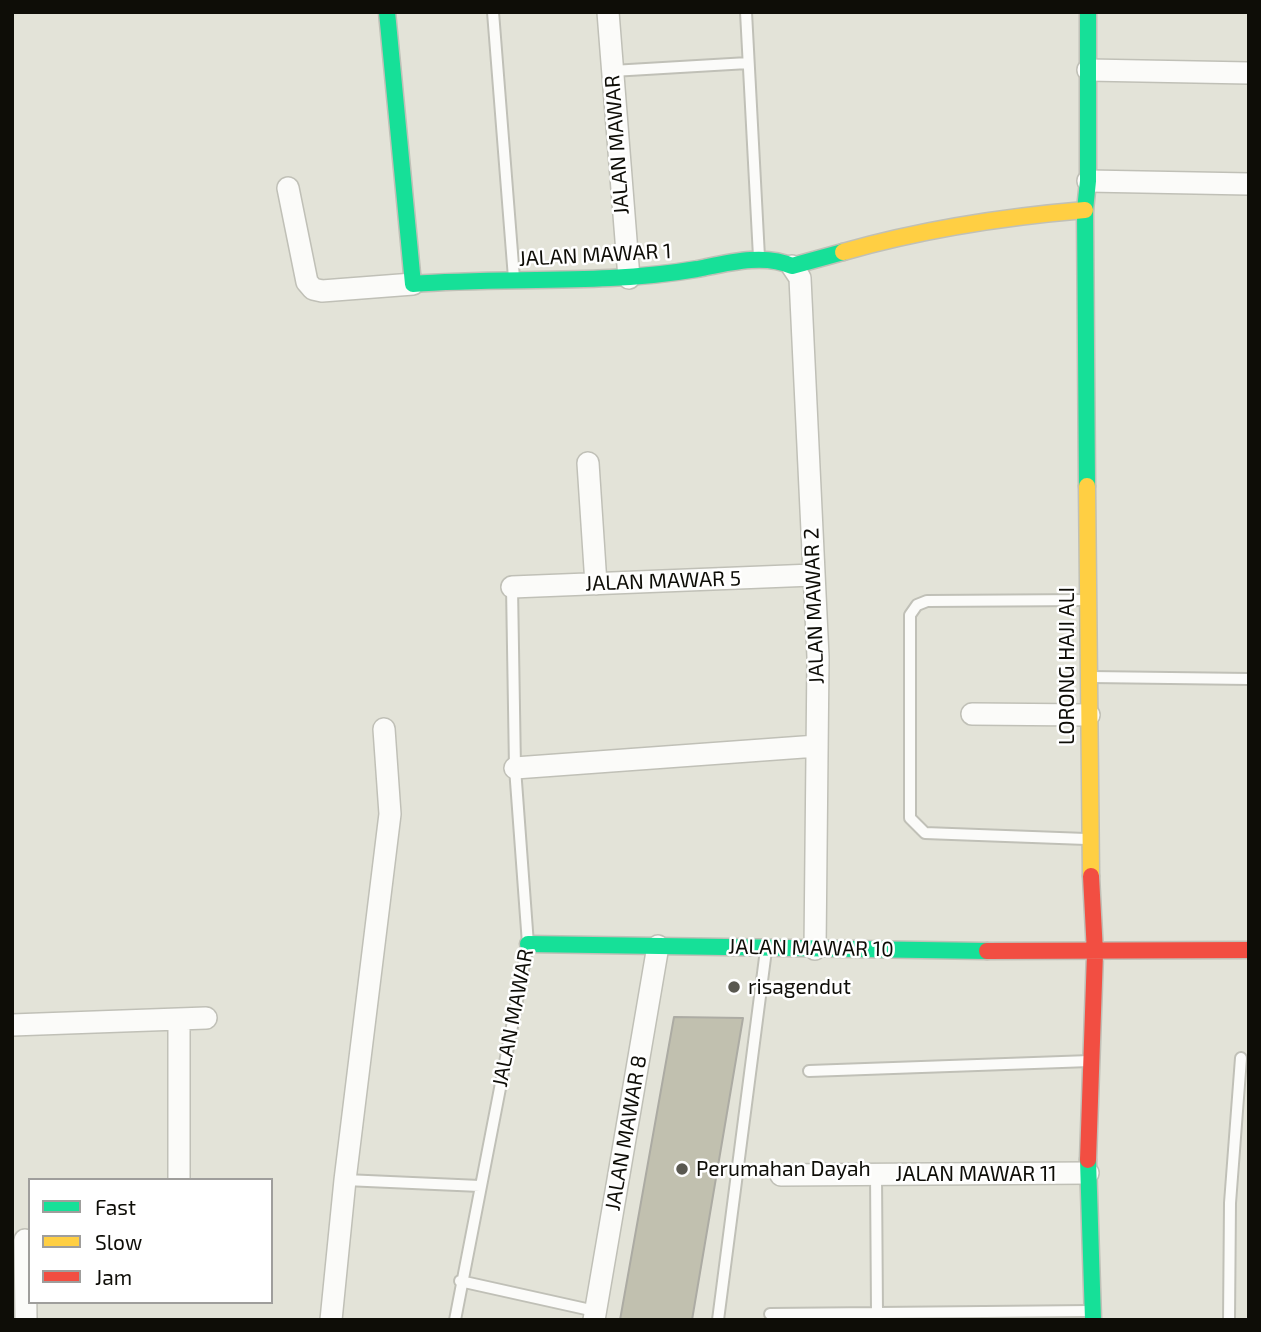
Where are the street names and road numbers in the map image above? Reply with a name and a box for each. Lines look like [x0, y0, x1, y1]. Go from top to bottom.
street label: JALAN MAWAR [600, 74, 634, 216]
street label: JALAN MAWAR 1 [518, 238, 672, 272]
street label: JALAN MAWAR 2 [799, 527, 829, 685]
street label: JALAN MAWAR 5 [585, 566, 741, 596]
street label: LORONG HAJI ALI [1054, 587, 1080, 745]
street label: JALAN MAWAR 10 [728, 934, 894, 962]
street label: JALAN MAWAR [487, 947, 539, 1089]
street label: JALAN MAWAR 8 [600, 1053, 652, 1213]
street label: JALAN MAWAR 11 [895, 1161, 1057, 1187]

